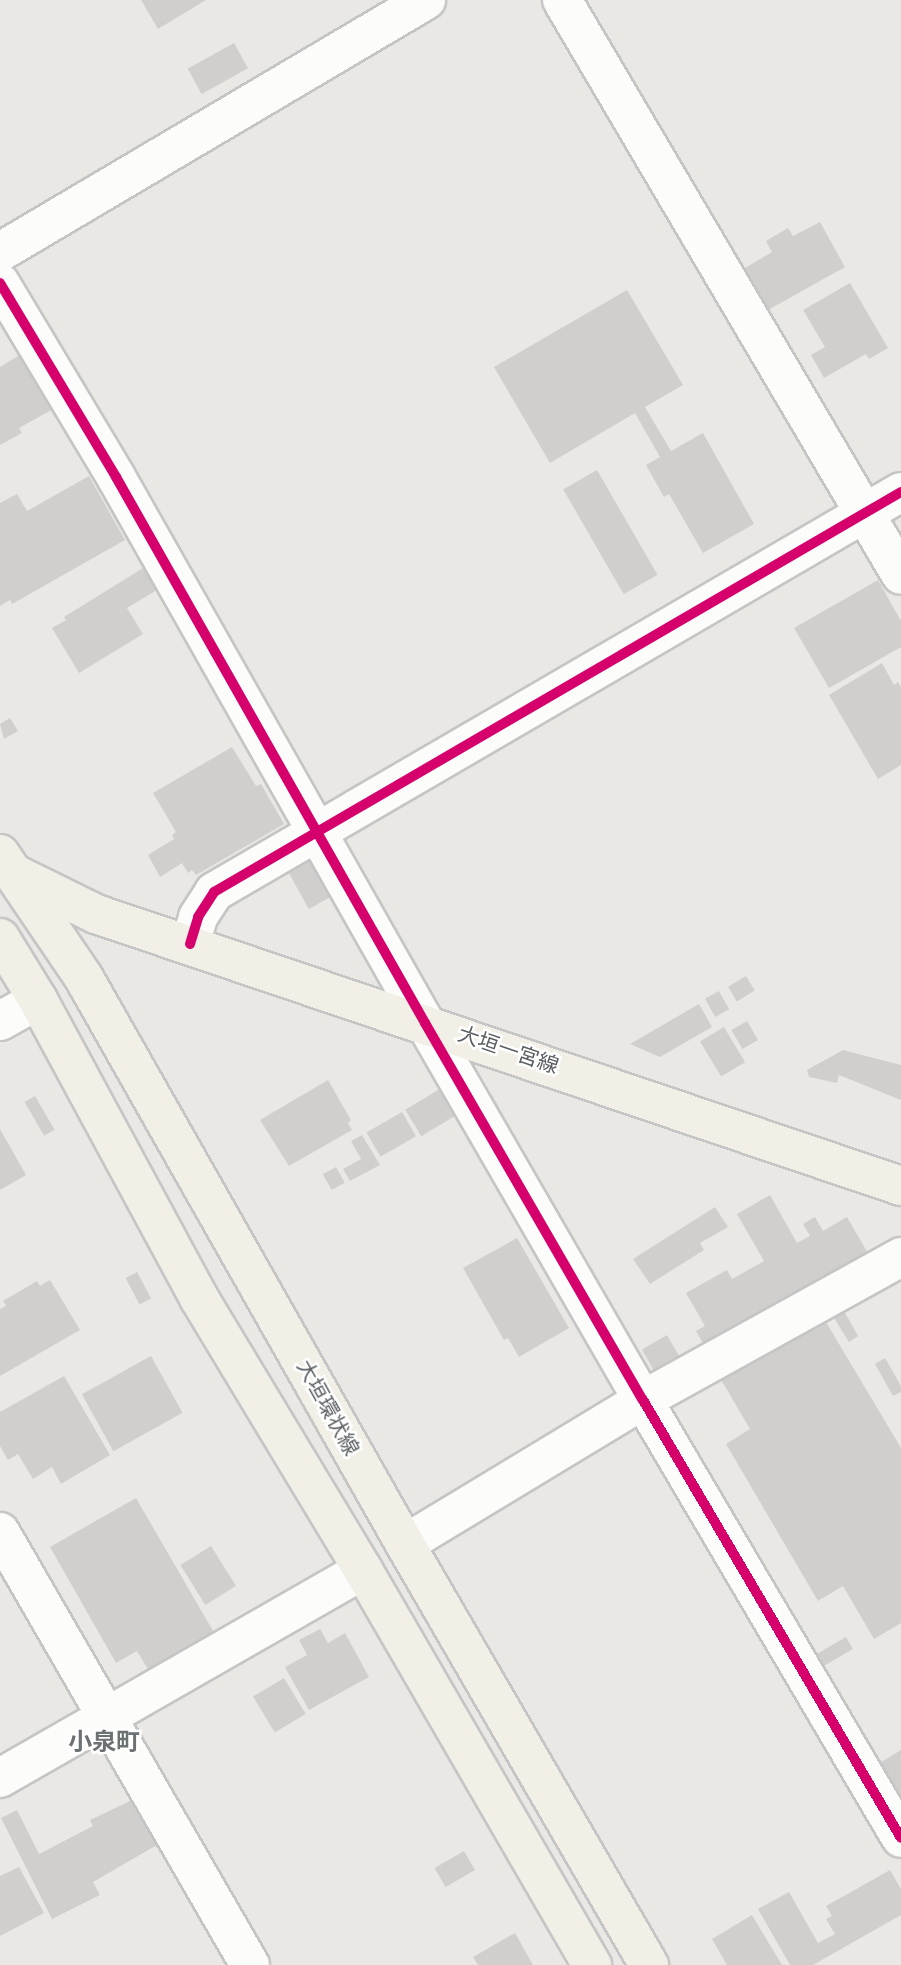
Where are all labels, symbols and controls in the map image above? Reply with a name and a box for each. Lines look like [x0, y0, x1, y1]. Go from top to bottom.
street label: 大垣一宮線 [454, 1022, 562, 1080]
street label: 大垣環状線 [291, 1356, 363, 1460]
district label: 小泉町 [68, 1730, 140, 1758]

